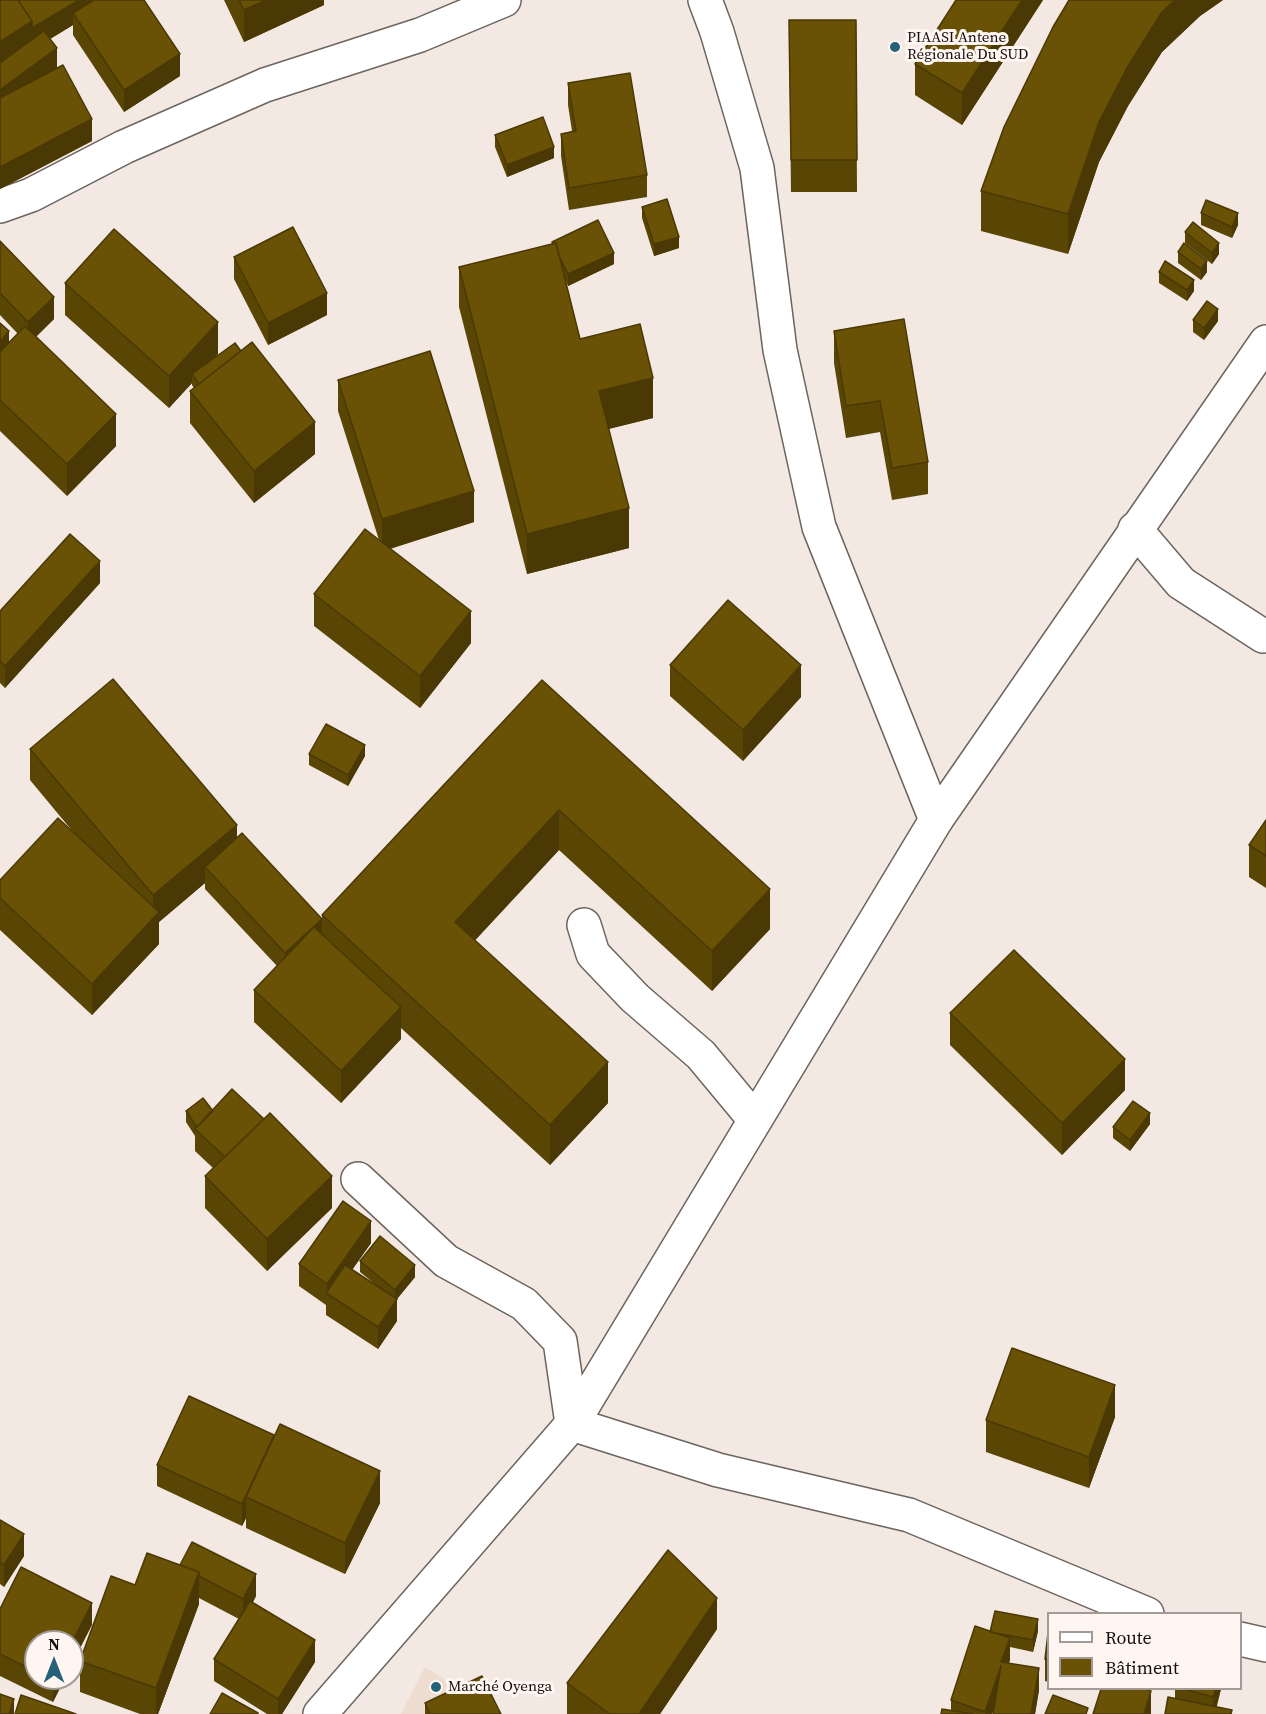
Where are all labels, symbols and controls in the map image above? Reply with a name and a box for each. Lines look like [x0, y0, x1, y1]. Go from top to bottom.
place label: PIAASI Antene Régionale Du SUD [907, 29, 1028, 64]
marker: PIAASI Antene Régionale Du SUD [888, 40, 902, 54]
legend [1047, 1612, 1242, 1690]
text: Route [1105, 1625, 1152, 1650]
north arrow [24, 1630, 84, 1690]
text: N [48, 1633, 60, 1655]
text: Bâtiment [1105, 1655, 1179, 1680]
place label: Marché Oyenga [448, 1678, 552, 1696]
marker: Marché Oyenga [429, 1680, 443, 1694]

